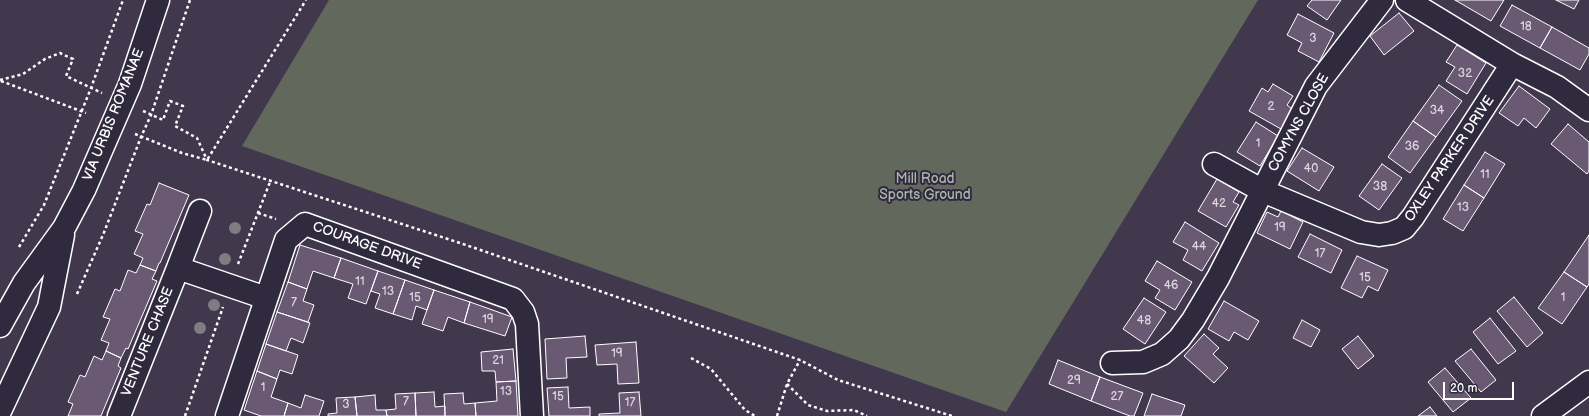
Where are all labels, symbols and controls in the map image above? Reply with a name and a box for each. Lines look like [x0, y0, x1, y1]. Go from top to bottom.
house number: 18 [1520, 20, 1532, 34]
house number: 3 [1309, 32, 1317, 46]
street label: VIA URBIS ROMANAE [80, 46, 148, 184]
house number: 32 [1458, 67, 1472, 81]
street label: COMYNS CLOSE [1265, 71, 1333, 175]
street label: OXLEY PARKER DRIVE [1402, 93, 1498, 225]
house number: 2 [1267, 100, 1275, 114]
house number: 34 [1430, 104, 1444, 118]
house number: 1 [1256, 137, 1260, 151]
house number: 36 [1405, 140, 1419, 154]
house number: 40 [1304, 162, 1318, 176]
house number: 11 [1480, 168, 1490, 182]
park label: Mill Road Sports Ground [879, 171, 971, 204]
house number: 38 [1373, 180, 1387, 194]
house number: 42 [1212, 197, 1226, 211]
house number: 13 [1457, 201, 1469, 215]
street label: COURAGE DRIVE [310, 218, 424, 274]
house number: 19 [1274, 221, 1286, 235]
house number: 44 [1192, 240, 1206, 254]
house number: 17 [1315, 247, 1325, 261]
house number: 15 [1359, 271, 1371, 285]
house number: 11 [355, 275, 365, 289]
house number: 46 [1164, 279, 1178, 293]
street label: VENTURE CHASE [118, 285, 178, 399]
house number: 13 [382, 285, 394, 299]
house number: 15 [409, 291, 421, 305]
house number: 1 [1561, 291, 1565, 305]
house number: 7 [291, 296, 297, 310]
house number: 19 [482, 313, 494, 327]
house number: 48 [1137, 314, 1151, 328]
house number: 19 [611, 347, 623, 361]
house number: 21 [492, 354, 504, 368]
house number: 29 [1067, 374, 1081, 388]
scale bar [1445, 374, 1516, 400]
house number: 1 [261, 381, 265, 395]
text: 20 m [1450, 381, 1477, 396]
house number: 13 [500, 385, 512, 399]
house number: 15 [552, 390, 564, 404]
house number: 27 [1111, 390, 1123, 404]
house number: 7 [403, 395, 409, 409]
house number: 17 [625, 396, 635, 410]
house number: 3 [342, 398, 350, 412]

